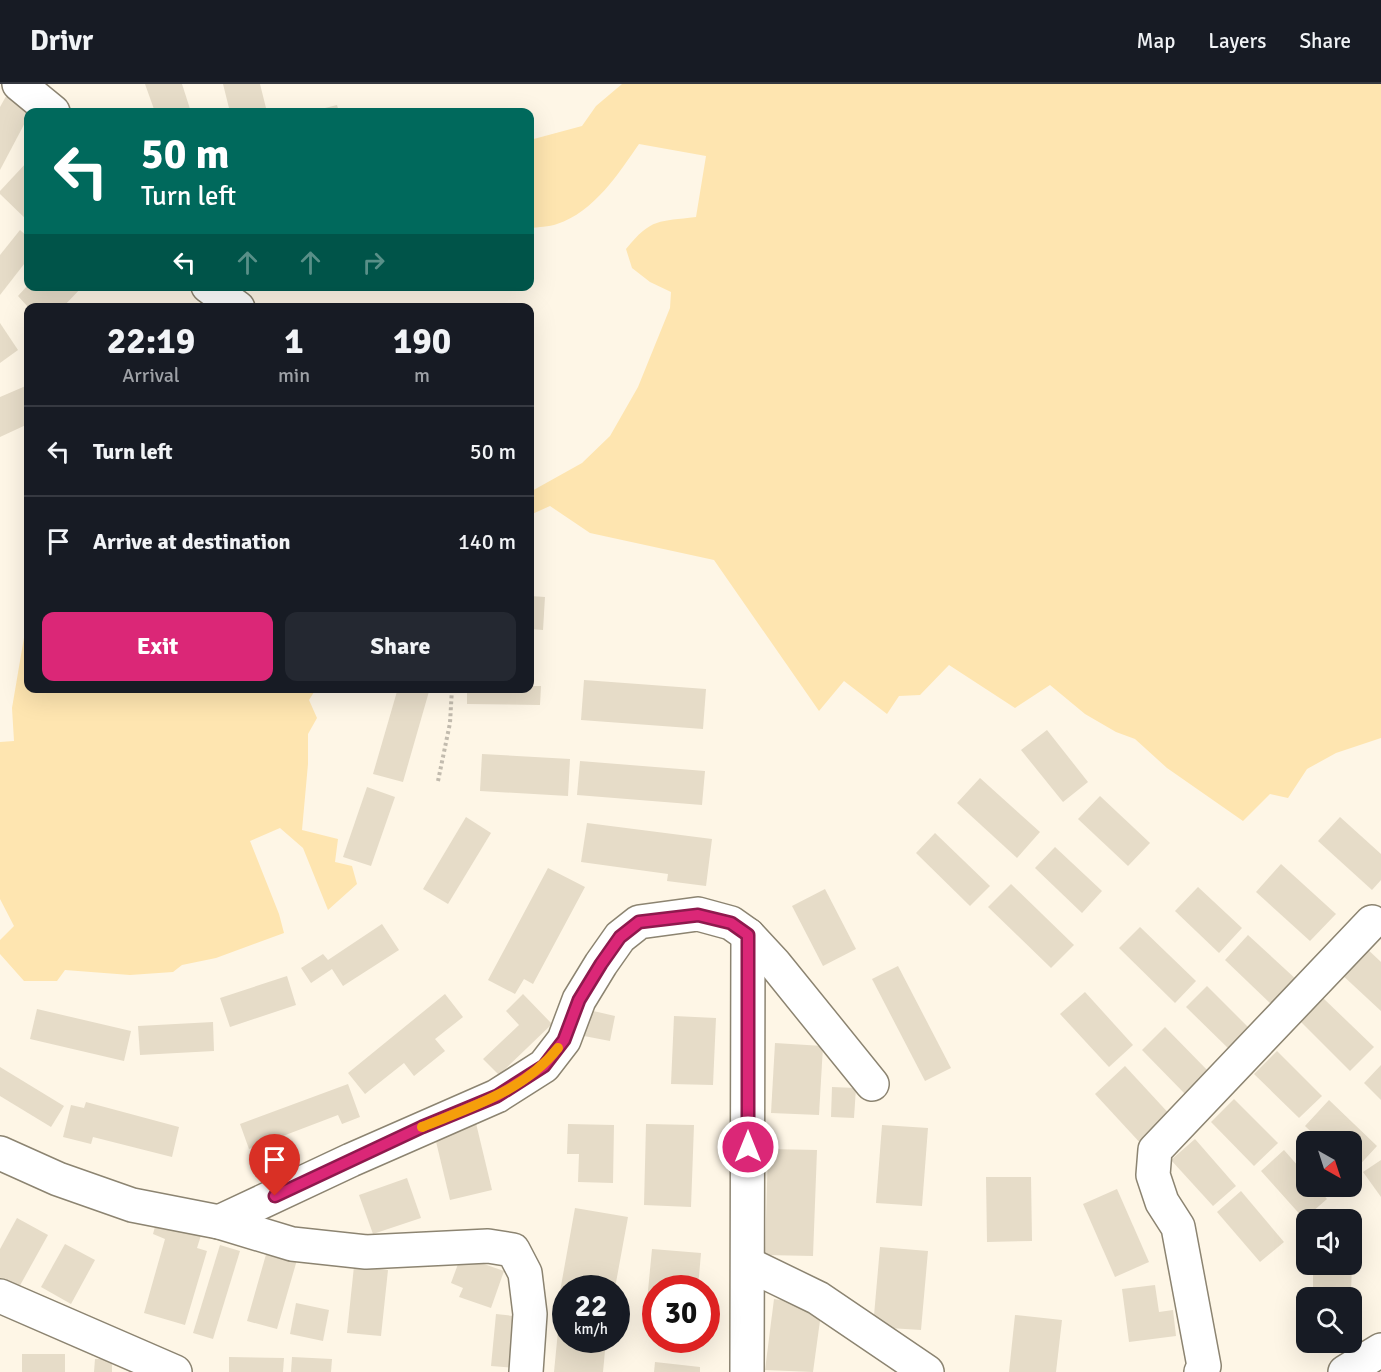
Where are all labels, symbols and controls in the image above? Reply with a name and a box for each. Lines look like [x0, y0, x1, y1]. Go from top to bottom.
text: Drivr [30, 24, 93, 58]
text: Map [1137, 28, 1175, 54]
text: Layers [1208, 28, 1266, 54]
text: Share [1299, 28, 1351, 54]
text: 50 m [141, 129, 230, 180]
icon: left [42, 132, 120, 210]
text: Turn left [141, 180, 236, 213]
icon: left [168, 246, 201, 279]
icon: ahead [231, 246, 264, 279]
icon: ahead [294, 246, 327, 279]
icon: right [357, 246, 390, 279]
text: 22:19 [107, 319, 195, 364]
text: 1 [284, 319, 304, 364]
text: 190 [393, 319, 451, 364]
text: Arrival [122, 363, 180, 388]
text: min [278, 363, 310, 388]
text: m [414, 363, 430, 388]
icon: left [42, 435, 75, 468]
text: Turn left [93, 438, 173, 465]
text: 50 m [470, 438, 516, 465]
icon: arrive [42, 525, 75, 558]
text: Arrive at destination [93, 528, 290, 555]
text: 140 m [458, 528, 516, 555]
button: Exit [42, 612, 273, 681]
button: Share [285, 612, 516, 681]
position arrow [716, 1115, 780, 1179]
north arrow [1296, 1131, 1362, 1197]
map controls [1296, 1131, 1362, 1353]
pin [249, 1134, 300, 1196]
icon: arrive [258, 1143, 291, 1176]
button: sound [1296, 1209, 1362, 1275]
speed limit sign: 30 [642, 1275, 720, 1353]
button: search [1296, 1287, 1362, 1353]
text: 22 [575, 1288, 607, 1325]
text: km/h [574, 1320, 608, 1338]

